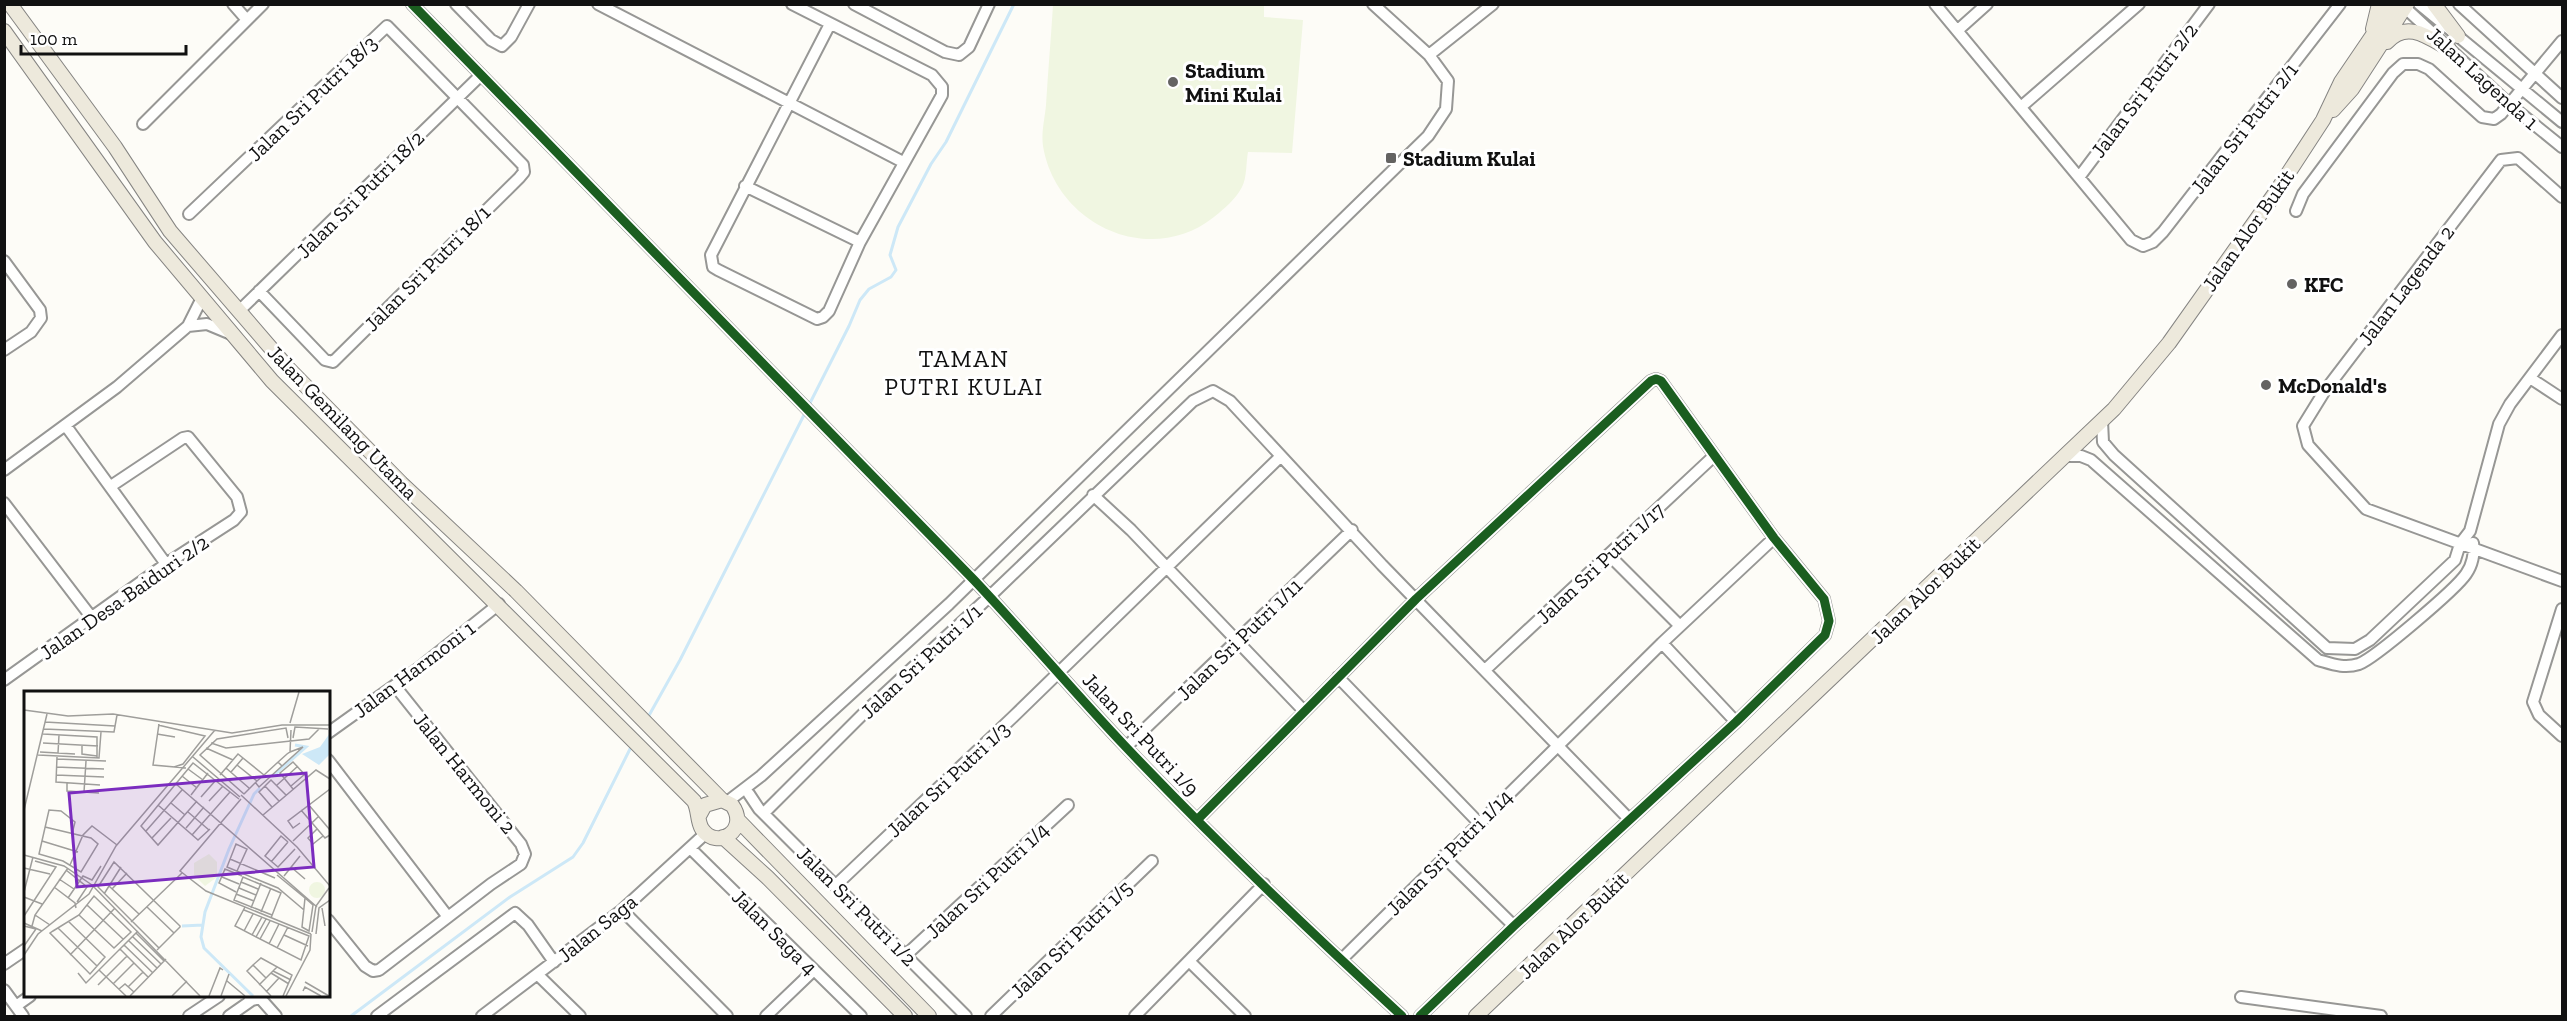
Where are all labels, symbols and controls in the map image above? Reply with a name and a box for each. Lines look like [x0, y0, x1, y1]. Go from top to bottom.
scale bar [21, 18, 186, 56]
street label: Jalan Sri Putri 2/2 [2085, 18, 2203, 162]
street label: Jalan Lagenda 1 [2422, 21, 2544, 135]
text: 100 m [30, 28, 78, 50]
street label: Jalan Sri Putri 18/3 [242, 30, 382, 166]
street label: Jalan Sri Putri 2/1 [2185, 57, 2303, 199]
place label: Stadium Mini Kulai [1185, 58, 1282, 107]
marker: Stadium Mini Kulai [1166, 75, 1180, 89]
street label: Jalan Sri Putri 18/2 [291, 125, 429, 263]
place label: Stadium Kulai [1403, 146, 1536, 171]
marker: Stadium Kulai [1384, 151, 1398, 165]
street label: Jalan Alor Bukit [2197, 164, 2299, 296]
street label: Jalan Sri Putri 18/1 [359, 200, 495, 336]
street label: Jalan Lagenda 2 [2353, 220, 2459, 350]
place label: KFC [2304, 272, 2344, 297]
marker: KFC [2285, 277, 2299, 291]
street label: Jalan Gemilang Utama [263, 340, 423, 504]
district label: TAMAN PUTRI KULAI [884, 344, 1044, 401]
place label: McDonald's [2278, 373, 2387, 398]
marker: McDonald's [2259, 378, 2273, 392]
street label: Jalan Sri Putri 1/17 [1531, 497, 1669, 629]
street label: Jalan Desa Baiduri 2/2 [35, 529, 213, 665]
street label: Jalan Alor Bukit [1865, 531, 1985, 649]
street label: Jalan Sri Putri 1/11 [1171, 573, 1307, 705]
street label: Jalan Sri Putri 1/1 [855, 598, 987, 724]
street label: Jalan Harmoni 1 [348, 615, 480, 723]
street label: Jalan Sri Putri 1/9 [1078, 667, 1204, 801]
inset map [24, 691, 330, 997]
street label: Jalan Harmoni 2 [408, 707, 522, 839]
street label: Jalan Sri Putri 1/3 [881, 716, 1015, 842]
street label: Jalan Sri Putri 1/14 [1381, 784, 1517, 920]
street label: Jalan Sri Putri 1/4 [920, 817, 1054, 943]
street label: Jalan Sri Putri 1/2 [792, 841, 922, 971]
street label: Jalan Alor Bukit [1513, 866, 1633, 984]
street label: Jalan Sri Putri 1/5 [1005, 875, 1137, 1003]
street label: Jalan Saga 4 [727, 884, 823, 980]
street label: Jalan Saga [552, 888, 642, 968]

